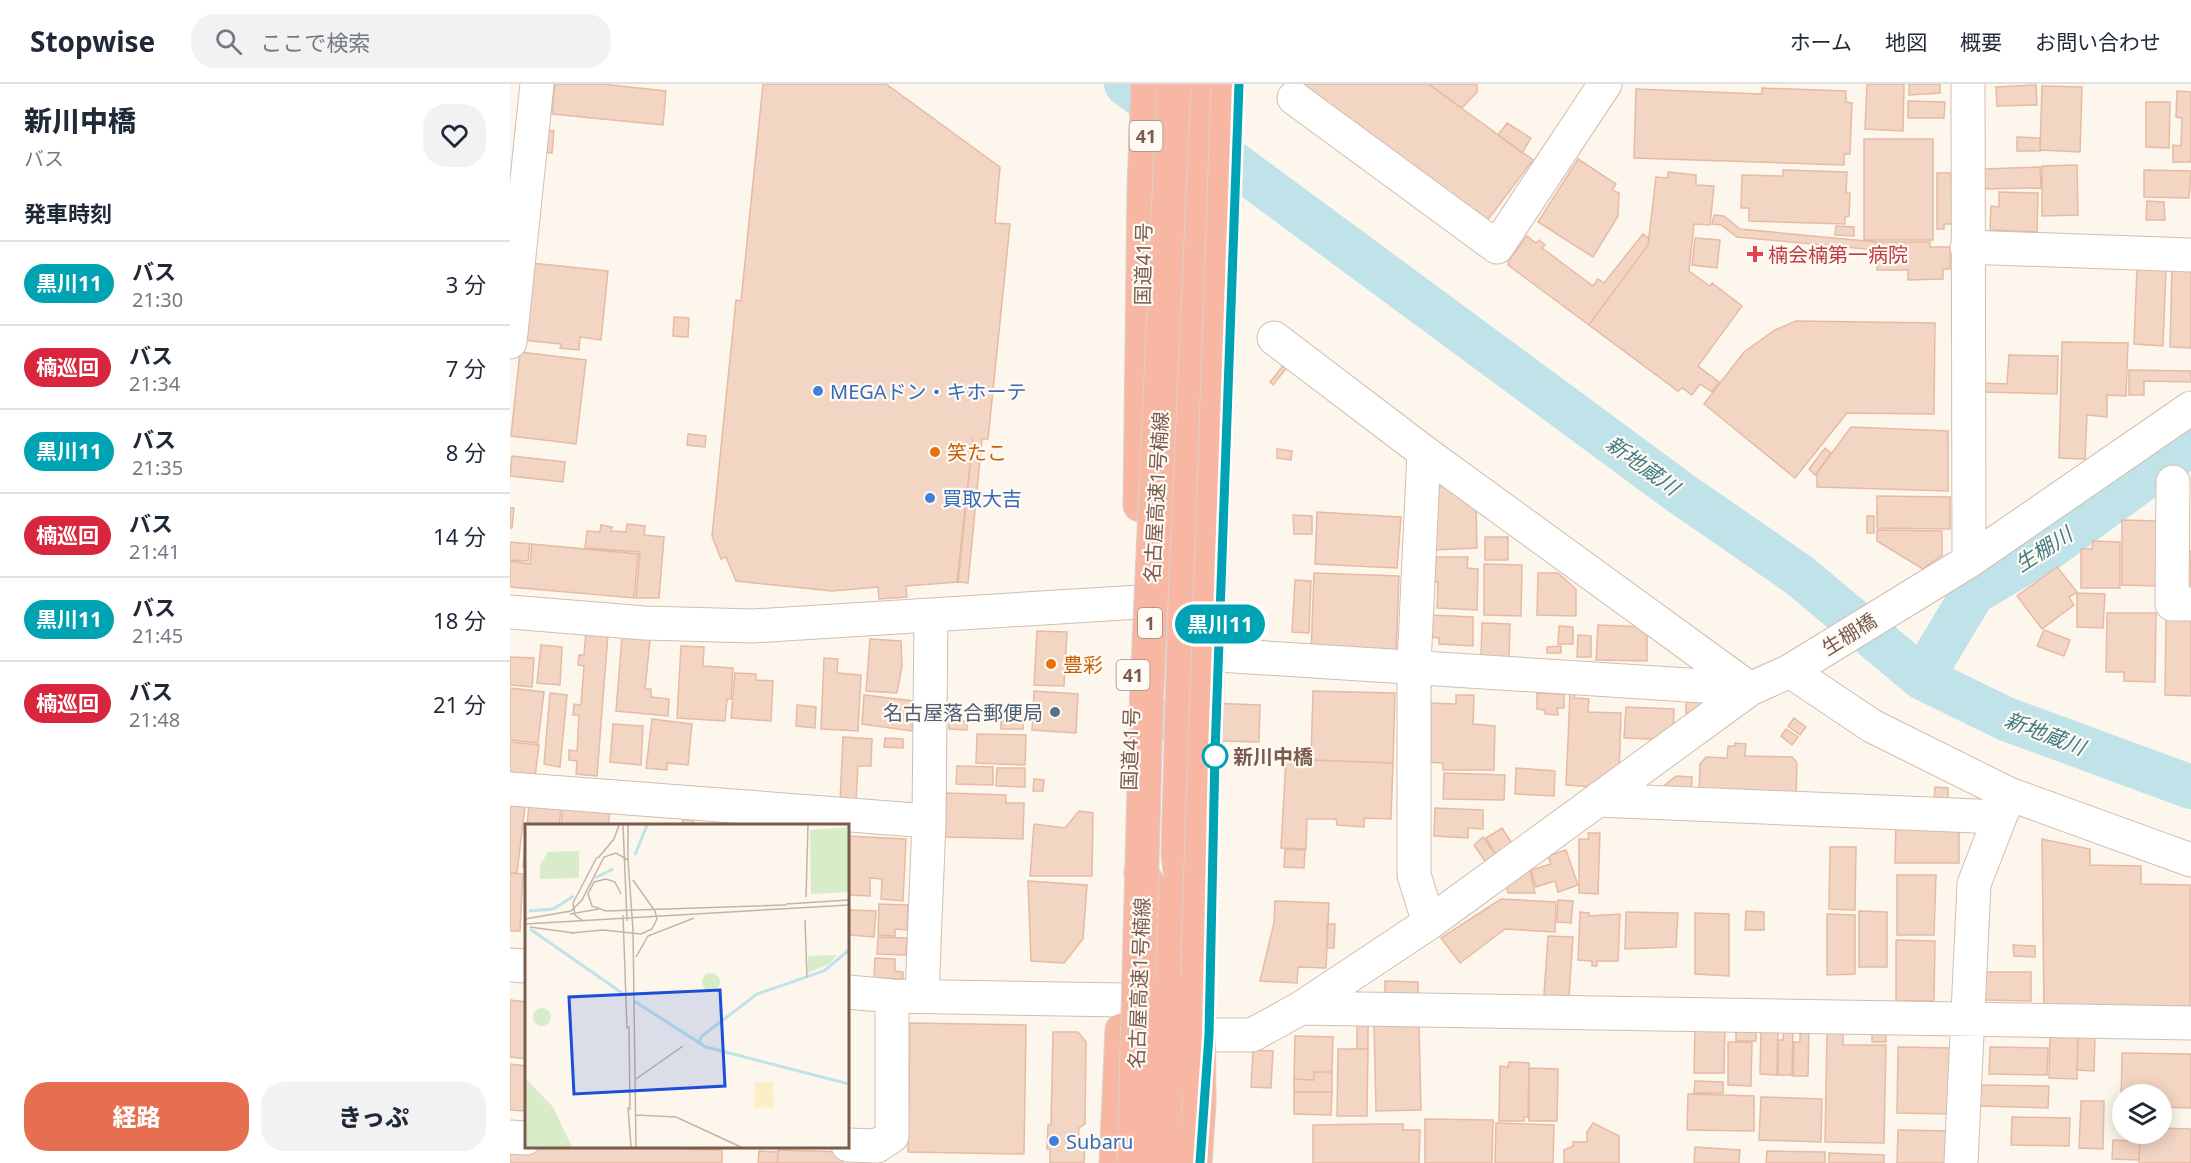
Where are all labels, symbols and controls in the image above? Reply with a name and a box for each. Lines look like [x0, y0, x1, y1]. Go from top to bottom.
search box [191, 14, 611, 68]
text: Stopwise [30, 22, 155, 60]
icon: search [212, 25, 245, 58]
text: ここで検索 [260, 27, 370, 57]
text: ホーム [1790, 28, 1852, 56]
text: 地図 [1885, 28, 1927, 56]
text: 概要 [1960, 28, 2002, 56]
text: お問い合わせ [2035, 28, 2161, 56]
text: 新川中橋 [24, 101, 136, 139]
button: heart [423, 104, 486, 167]
road number: 41 [1130, 121, 1162, 151]
text: バス [24, 145, 64, 172]
text: 発車時刻 [24, 198, 112, 228]
street label: 国道41号 [1129, 222, 1157, 306]
place label: 楠会楠第一病院 [1768, 241, 1908, 268]
marker: 楠会楠第一病院 [1746, 245, 1764, 263]
text: バス [132, 256, 176, 286]
text: 黒川11 [36, 269, 102, 297]
text: 3 分 [446, 269, 486, 299]
text: 21:30 [132, 286, 183, 313]
text: バス [129, 340, 173, 370]
text: 楠巡回 [36, 353, 99, 381]
text: 7 分 [446, 353, 486, 383]
text: 21:34 [129, 370, 180, 397]
place label: MEGAドン・キホーテ [830, 378, 1027, 405]
marker: MEGAドン・キホーテ [811, 384, 825, 398]
street label: 名古屋高速1号楠線 [1138, 411, 1174, 583]
text: バス [132, 424, 176, 454]
water label: 新地蔵川 [1601, 429, 1687, 502]
text: 黒川11 [36, 437, 102, 465]
text: 8 分 [446, 437, 486, 467]
place label: 笑たこ [947, 439, 1007, 466]
marker: 笑たこ [928, 445, 942, 459]
text: 21:35 [132, 454, 183, 481]
place label: 買取大吉 [942, 485, 1022, 512]
marker: 買取大吉 [923, 491, 937, 505]
text: バス [129, 508, 173, 538]
water label: 生棚川 [2009, 519, 2079, 578]
text: 楠巡回 [36, 521, 99, 549]
text: 14 分 [433, 521, 486, 551]
text: 21:41 [129, 538, 180, 565]
text: バス [132, 592, 176, 622]
line badge: 黒川11 [1178, 604, 1262, 644]
text: 黒川11 [36, 605, 102, 633]
text: 18 分 [433, 605, 486, 635]
street label: 生棚橋 [1816, 607, 1882, 661]
road number: 1 [1138, 608, 1162, 638]
text: 黒川11 [1187, 610, 1253, 638]
text: 21:45 [132, 622, 183, 649]
place label: 豊彩 [1063, 651, 1103, 678]
marker: 豊彩 [1044, 657, 1058, 671]
road number: 41 [1116, 660, 1150, 690]
text: バス [129, 676, 173, 706]
text: 楠巡回 [36, 689, 99, 717]
text: 21 分 [433, 689, 486, 719]
place label: 名古屋落合郵便局 [883, 699, 1043, 726]
marker: 名古屋落合郵便局 [1048, 705, 1062, 719]
water label: 新地蔵川 [2001, 705, 2091, 762]
text: 21:48 [129, 706, 180, 733]
street label: 国道41号 [1115, 707, 1145, 791]
marker: 新川中橋 [1202, 743, 1228, 769]
place label: 新川中橋 [1233, 743, 1313, 770]
inset map [525, 824, 849, 1148]
street label: 名古屋高速1号楠線 [1123, 897, 1155, 1069]
button: 経路 [24, 1082, 249, 1151]
button: きっぷ [261, 1082, 486, 1151]
map controls [2112, 1084, 2172, 1144]
button: layers [2112, 1084, 2172, 1144]
place label: Subaru [1066, 1128, 1133, 1155]
marker: Subaru [1047, 1134, 1061, 1148]

